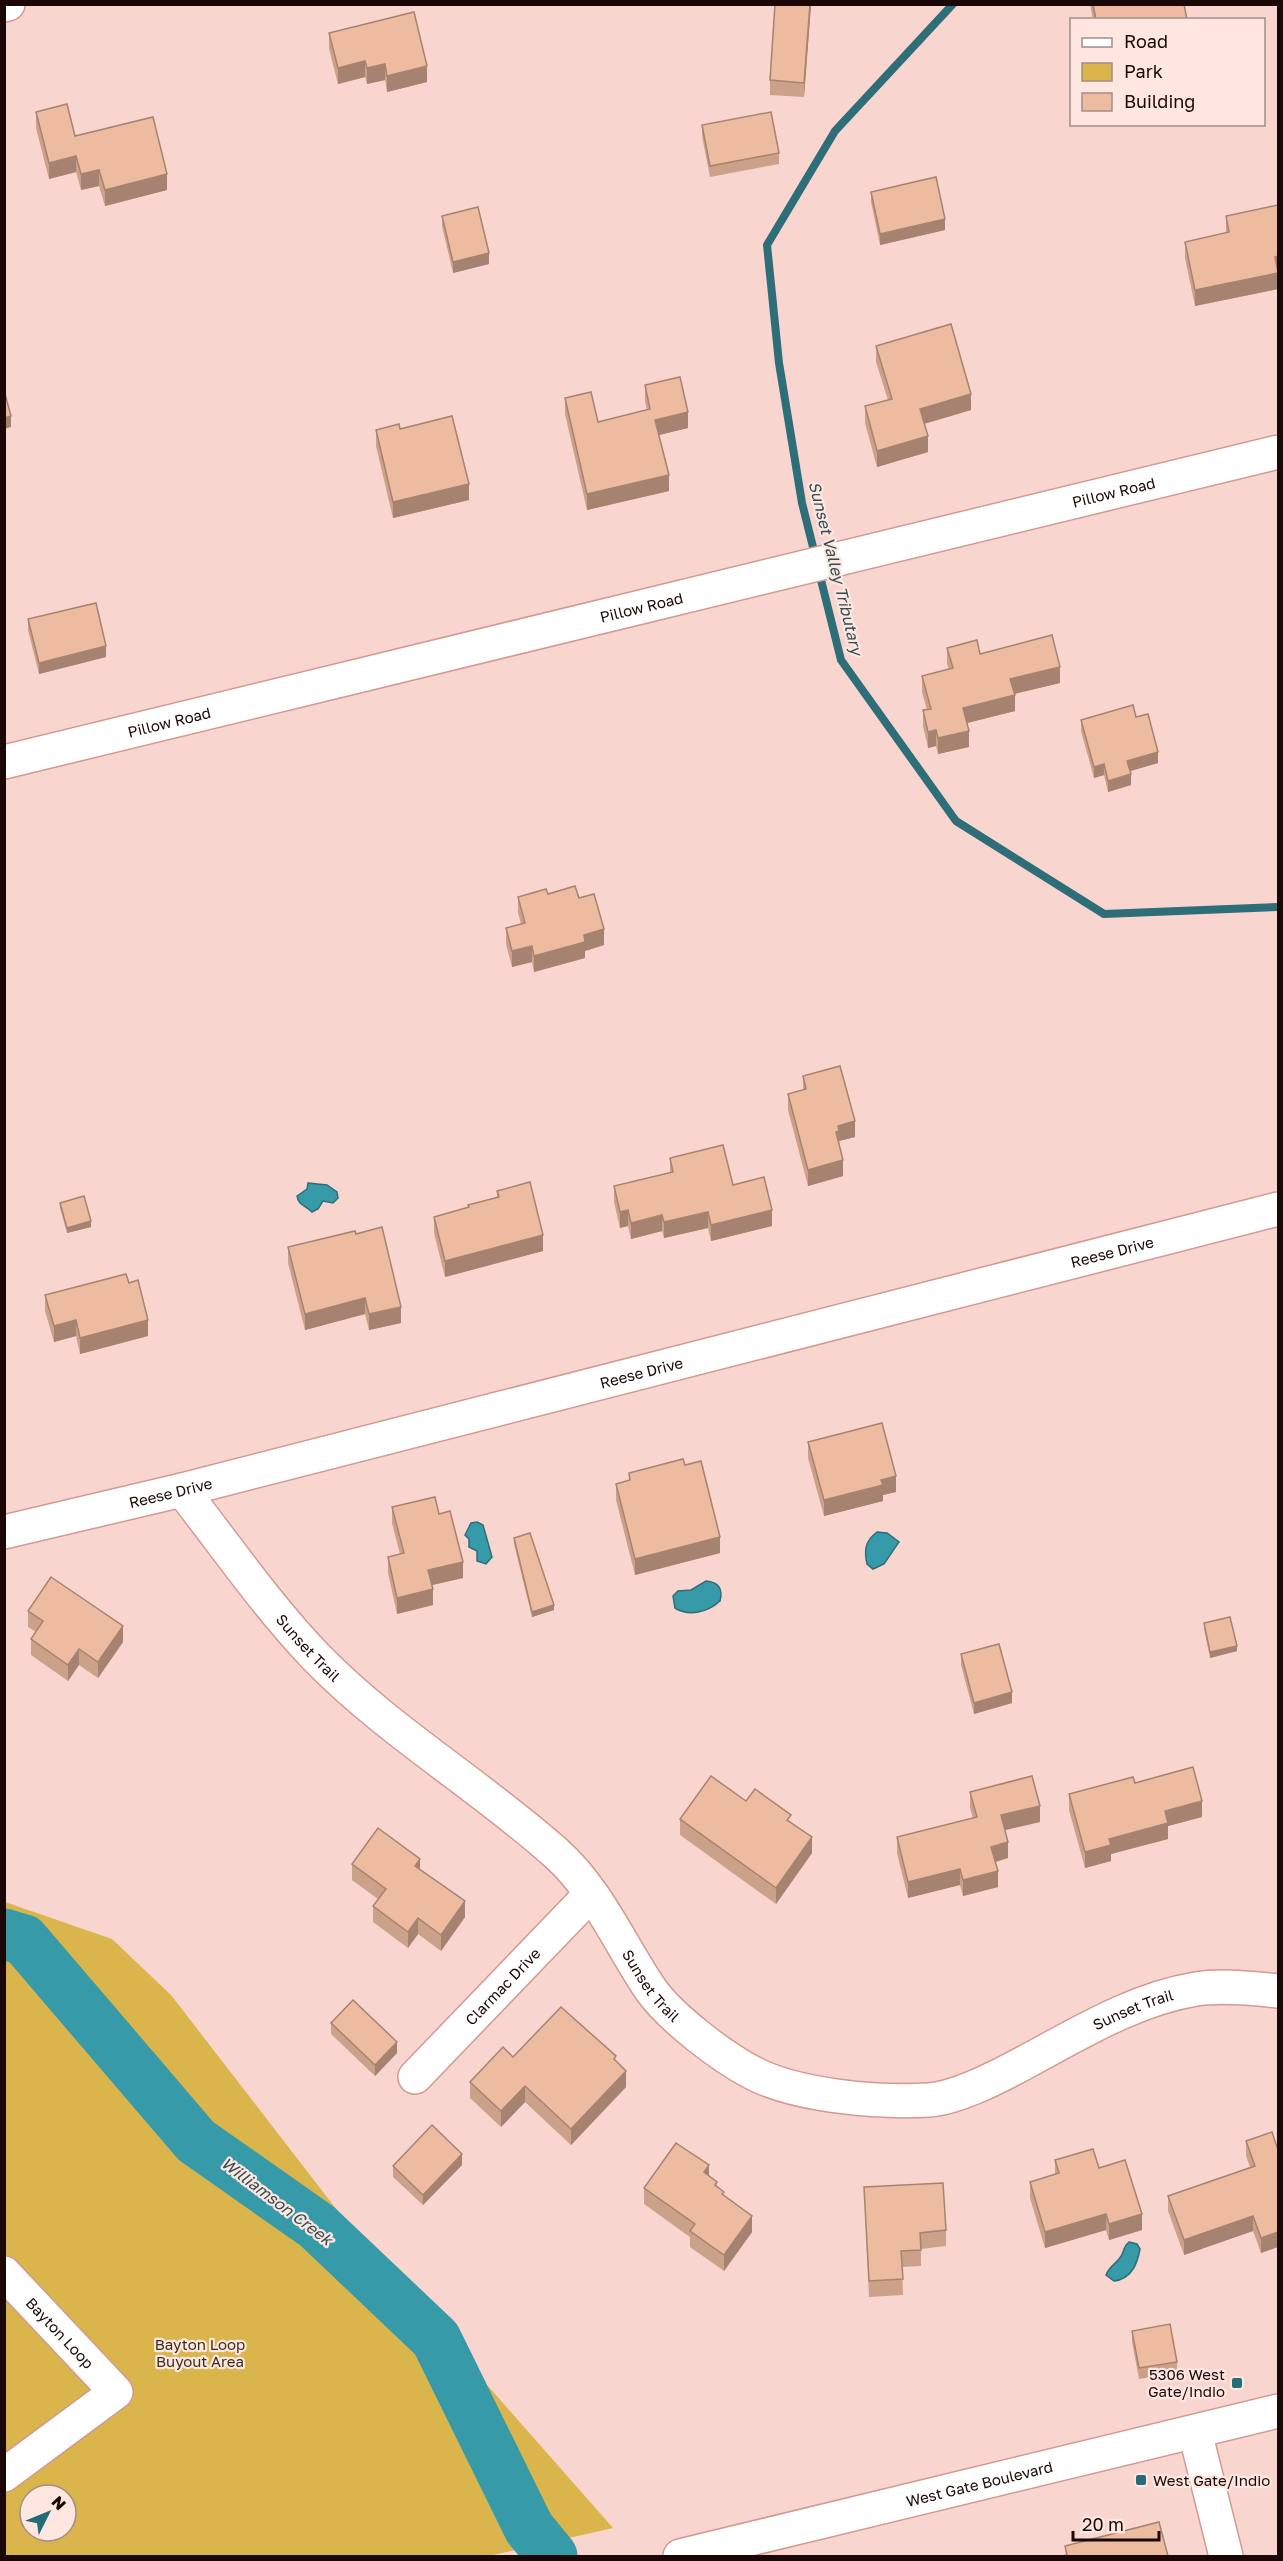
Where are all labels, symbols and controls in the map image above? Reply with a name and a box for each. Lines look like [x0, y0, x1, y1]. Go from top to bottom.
legend [1070, 18, 1265, 126]
text: Road [1124, 30, 1168, 52]
text: Park [1124, 60, 1163, 82]
text: Building [1124, 90, 1195, 112]
street label: Pillow Road [1070, 473, 1157, 511]
water label: Sunset Valley Tributary [805, 479, 868, 659]
street label: Pillow Road [598, 588, 685, 626]
street label: Pillow Road [126, 703, 213, 741]
street label: Reese Drive [1069, 1232, 1156, 1271]
street label: Reese Drive [598, 1353, 685, 1392]
street label: Reese Drive [127, 1474, 214, 1511]
street label: Sunset Trail [273, 1610, 344, 1685]
street label: Clarmac Drive [461, 1944, 544, 2029]
street label: Sunset Trail [619, 1946, 684, 2025]
street label: Sunset Trail [1090, 1985, 1175, 2034]
water label: Williamson Creek [218, 2153, 338, 2250]
street label: Bayton Loop [23, 2293, 98, 2372]
park label: Bayton Loop Buyout Area [155, 2335, 245, 2370]
place label: 5306 West Gate/Indio [1148, 2365, 1225, 2400]
marker: 5306 West Gate/Indio [1230, 2376, 1244, 2390]
street label: West Gate Boulevard [904, 2457, 1054, 2510]
place label: West Gate/Indio [1153, 2471, 1270, 2489]
marker: West Gate/Indio [1134, 2473, 1148, 2487]
north arrow [18, 2483, 78, 2543]
text: N [48, 2491, 70, 2514]
scale bar [1073, 2504, 1158, 2542]
text: 20 m [1082, 2513, 1124, 2535]

